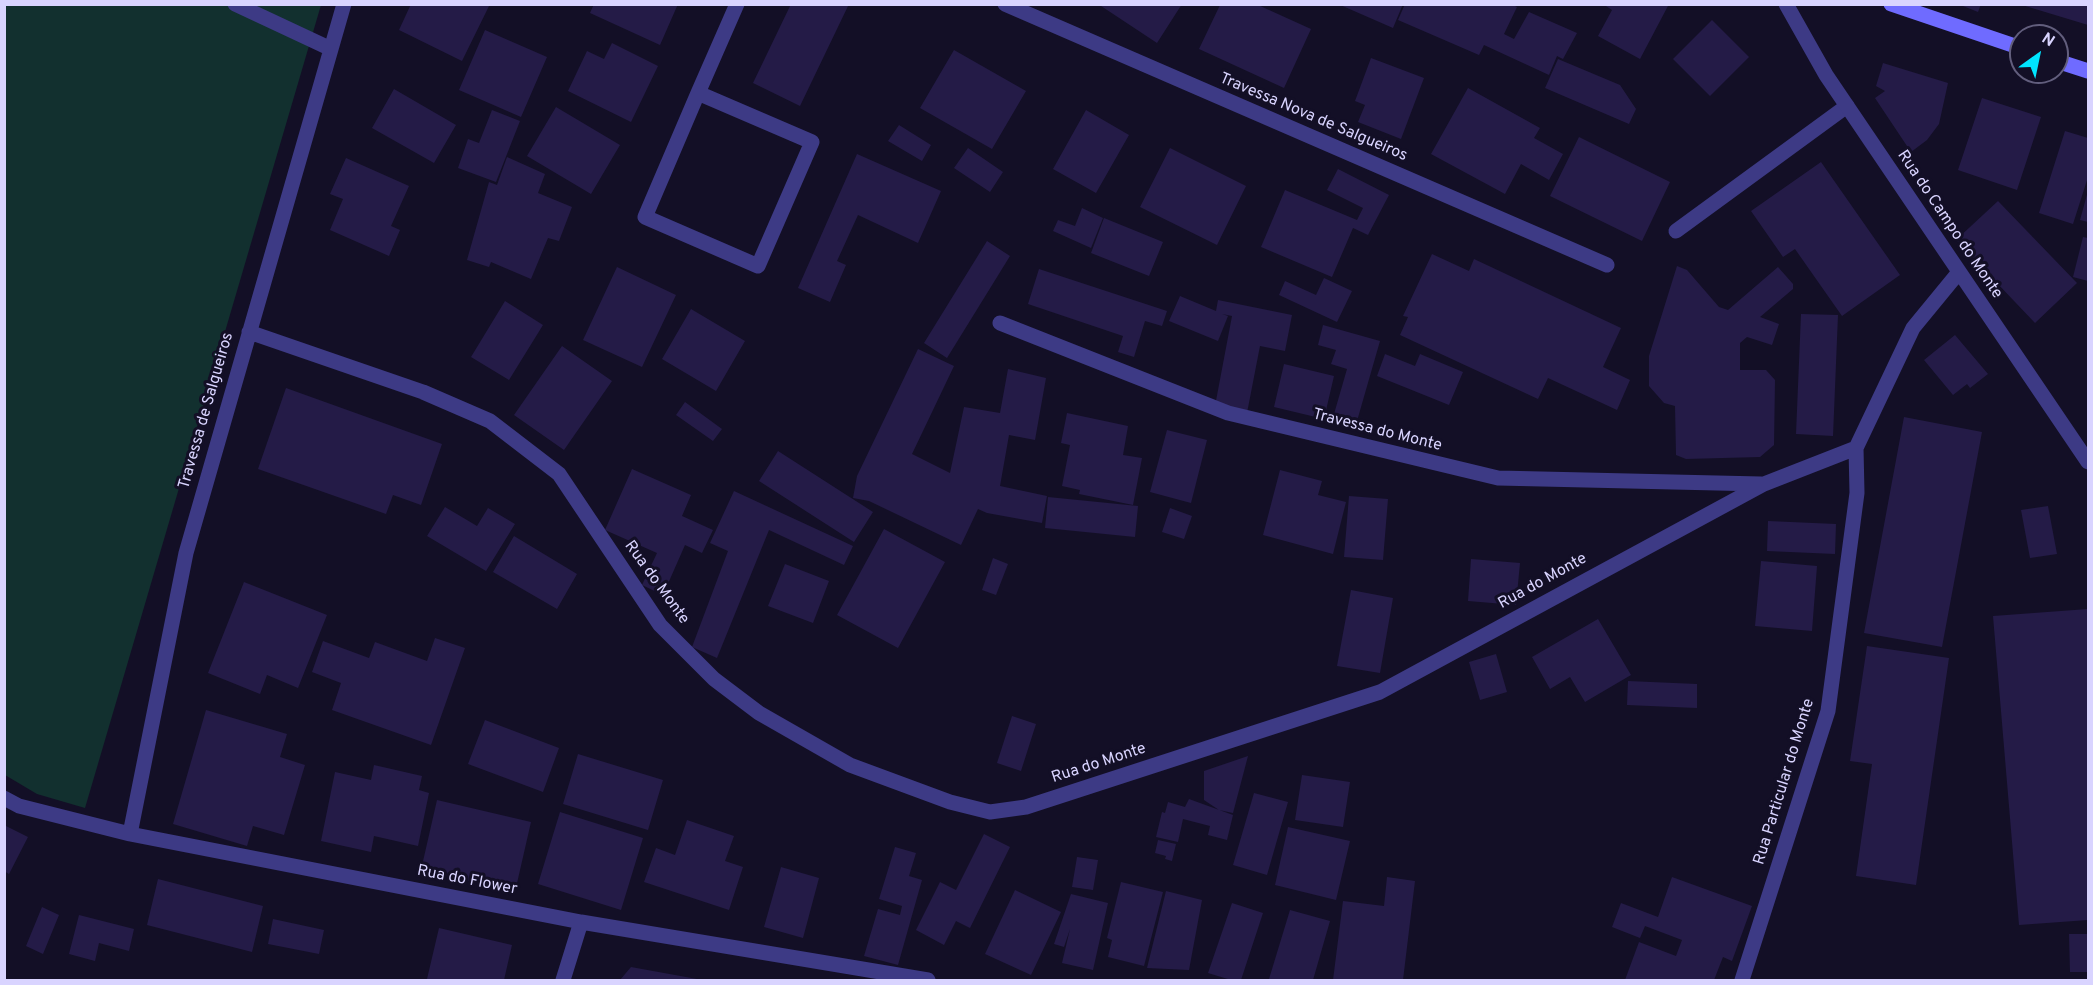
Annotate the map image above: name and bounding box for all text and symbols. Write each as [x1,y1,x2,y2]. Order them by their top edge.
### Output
north arrow [2009,24,2069,84]
text: N [2037,29,2058,52]
street label: Travessa Nova de Salgueiros [1216,70,1410,166]
street label: Rua do Campo do Monte [1892,147,2006,303]
street label: Travessa de Salgueiros [175,330,239,492]
street label: Travessa do Monte [1310,406,1444,456]
street label: Rua do Monte [619,538,693,628]
street label: Rua do Monte [1495,550,1591,614]
street label: Rua Particular do Monte [1751,697,1819,867]
street label: Rua do Monte [1049,740,1149,788]
street label: Rua do Flower [415,862,519,900]

